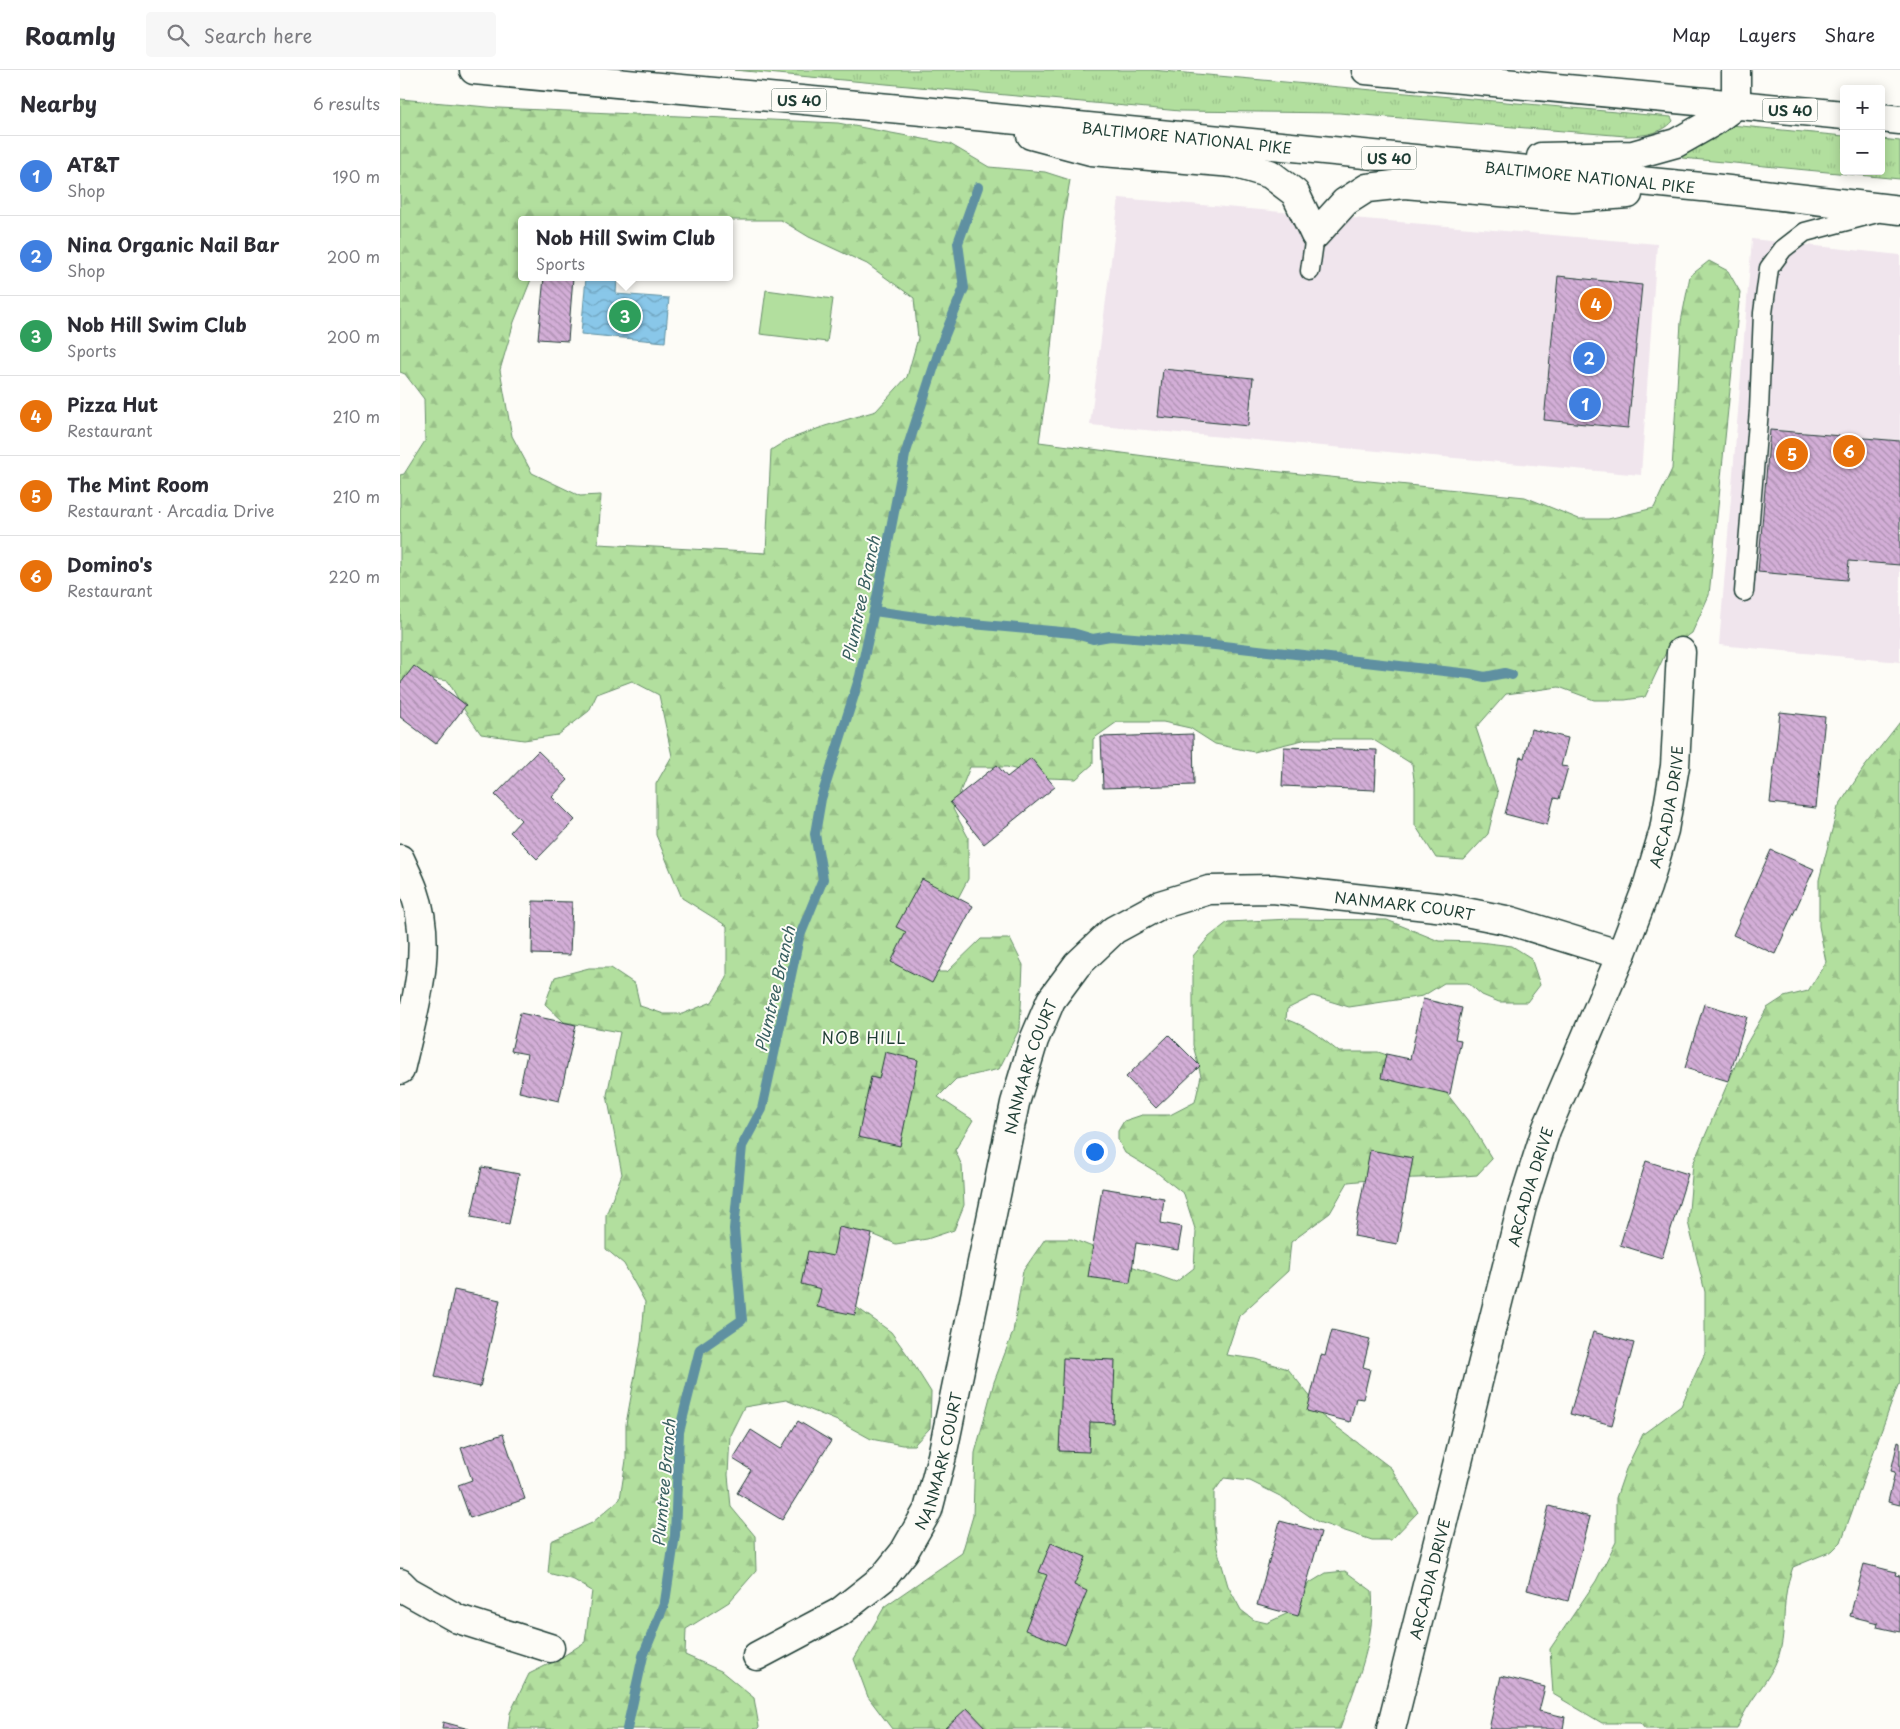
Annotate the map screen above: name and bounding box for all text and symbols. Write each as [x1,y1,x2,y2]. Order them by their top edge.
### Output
search box [146,12,496,57]
text: Roamly [25,17,116,53]
icon: search [164,21,192,49]
text: Search here [204,21,312,49]
text: Map [1672,21,1711,48]
text: Layers [1739,21,1796,48]
text: Share [1824,21,1875,48]
map controls [1840,85,1885,175]
button: + [1840,85,1885,130]
text: Nearby [20,87,97,119]
road number: US 40 [772,88,826,112]
text: 6 results [313,91,380,115]
road number: US 40 [1762,98,1818,122]
street label: BALTIMORE NATIONAL PIKE [1081,115,1293,158]
button: − [1840,130,1885,175]
road number: US 40 [1362,146,1416,170]
text: AT&T [67,150,119,178]
street label: BALTIMORE NATIONAL PIKE [1484,154,1696,198]
text: 1 [32,164,40,188]
text: 190 m [332,164,380,188]
text: Shop [67,178,105,202]
popup [518,216,733,281]
text: Nob Hill Swim Club [536,223,715,251]
text: Nina Organic Nail Bar [67,230,279,258]
text: 2 [30,244,42,268]
text: 200 m [327,244,380,268]
text: Sports [536,251,585,275]
text: Shop [67,258,105,282]
pin: 4 [1580,285,1612,323]
pin: 3 [609,297,641,335]
text: Nob Hill Swim Club [67,310,247,338]
text: 3 [31,324,41,348]
text: 200 m [327,324,380,348]
text: Sports [67,338,116,362]
pin: 2 [1573,339,1605,377]
pin: 1 [1569,385,1601,423]
text: Pizza Hut [67,390,158,418]
text: 4 [31,404,41,428]
text: 210 m [332,404,380,428]
text: Restaurant [67,418,153,442]
pin: 6 [1833,432,1865,470]
pin: 5 [1776,435,1808,473]
text: The Mint Room [67,470,209,498]
text: 5 [31,484,41,508]
text: 210 m [332,484,380,508]
text: Restaurant · Arcadia Drive [67,498,274,522]
water label: Plumtree Branch [835,533,885,664]
text: Domino's [67,550,152,578]
text: 6 [30,564,42,588]
text: 220 m [329,564,380,588]
text: Restaurant [67,578,153,602]
street label: ARCADIA DRIVE [1642,745,1688,870]
street label: NANMARK COURT [1334,884,1478,925]
water label: Plumtree Branch [748,923,800,1054]
street label: NANMARK COURT [997,994,1062,1136]
district label: NOB HILL [821,1025,907,1049]
street label: ARCADIA DRIVE [1501,1123,1558,1249]
your location [1082,1139,1108,1165]
street label: NANMARK COURT [908,1389,967,1533]
water label: Plumtree Branch [645,1417,681,1548]
street label: ARCADIA DRIVE [1402,1516,1455,1642]

